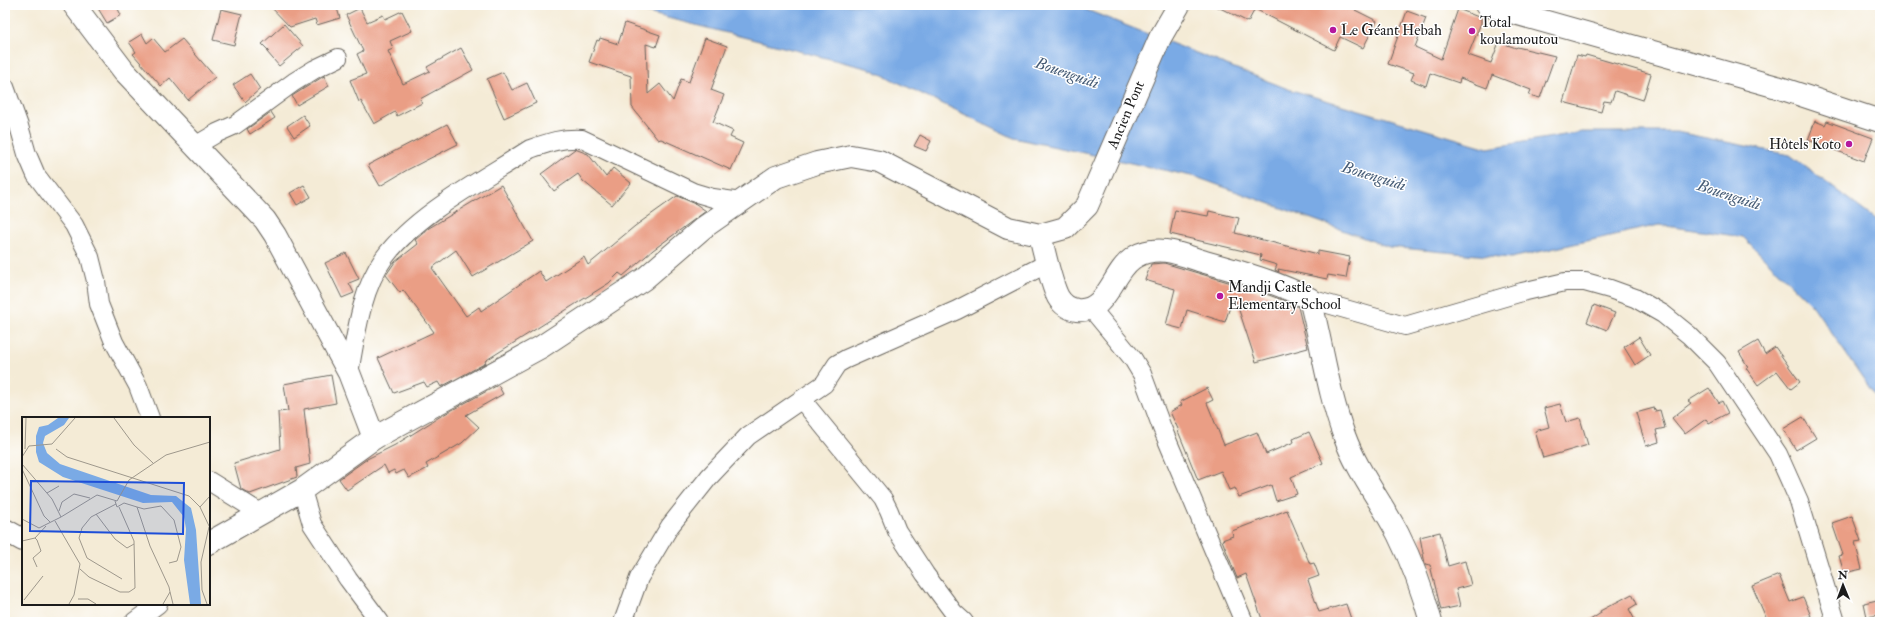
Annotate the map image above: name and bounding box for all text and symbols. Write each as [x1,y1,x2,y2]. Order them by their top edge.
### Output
place label: Total koulamoutou [1480,13,1558,49]
place label: Le Géant Hebah [1341,21,1442,40]
marker: Le Géant Hebah [1328,25,1338,35]
marker: Total koulamoutou [1467,26,1477,36]
water label: Bouenguidi [1032,53,1102,93]
street label: Ancien Pont [1103,78,1149,153]
place label: Hôtels Koto [1769,135,1841,154]
marker: Hôtels Koto [1844,139,1854,149]
water label: Bouenguidi [1339,157,1409,195]
water label: Bouenguidi [1694,175,1764,215]
place label: Mandji Castle Elementary School [1228,278,1341,314]
marker: Mandji Castle Elementary School [1215,291,1225,301]
inset map [22,417,210,605]
north arrow [1823,565,1863,605]
text: N [1837,569,1849,582]

